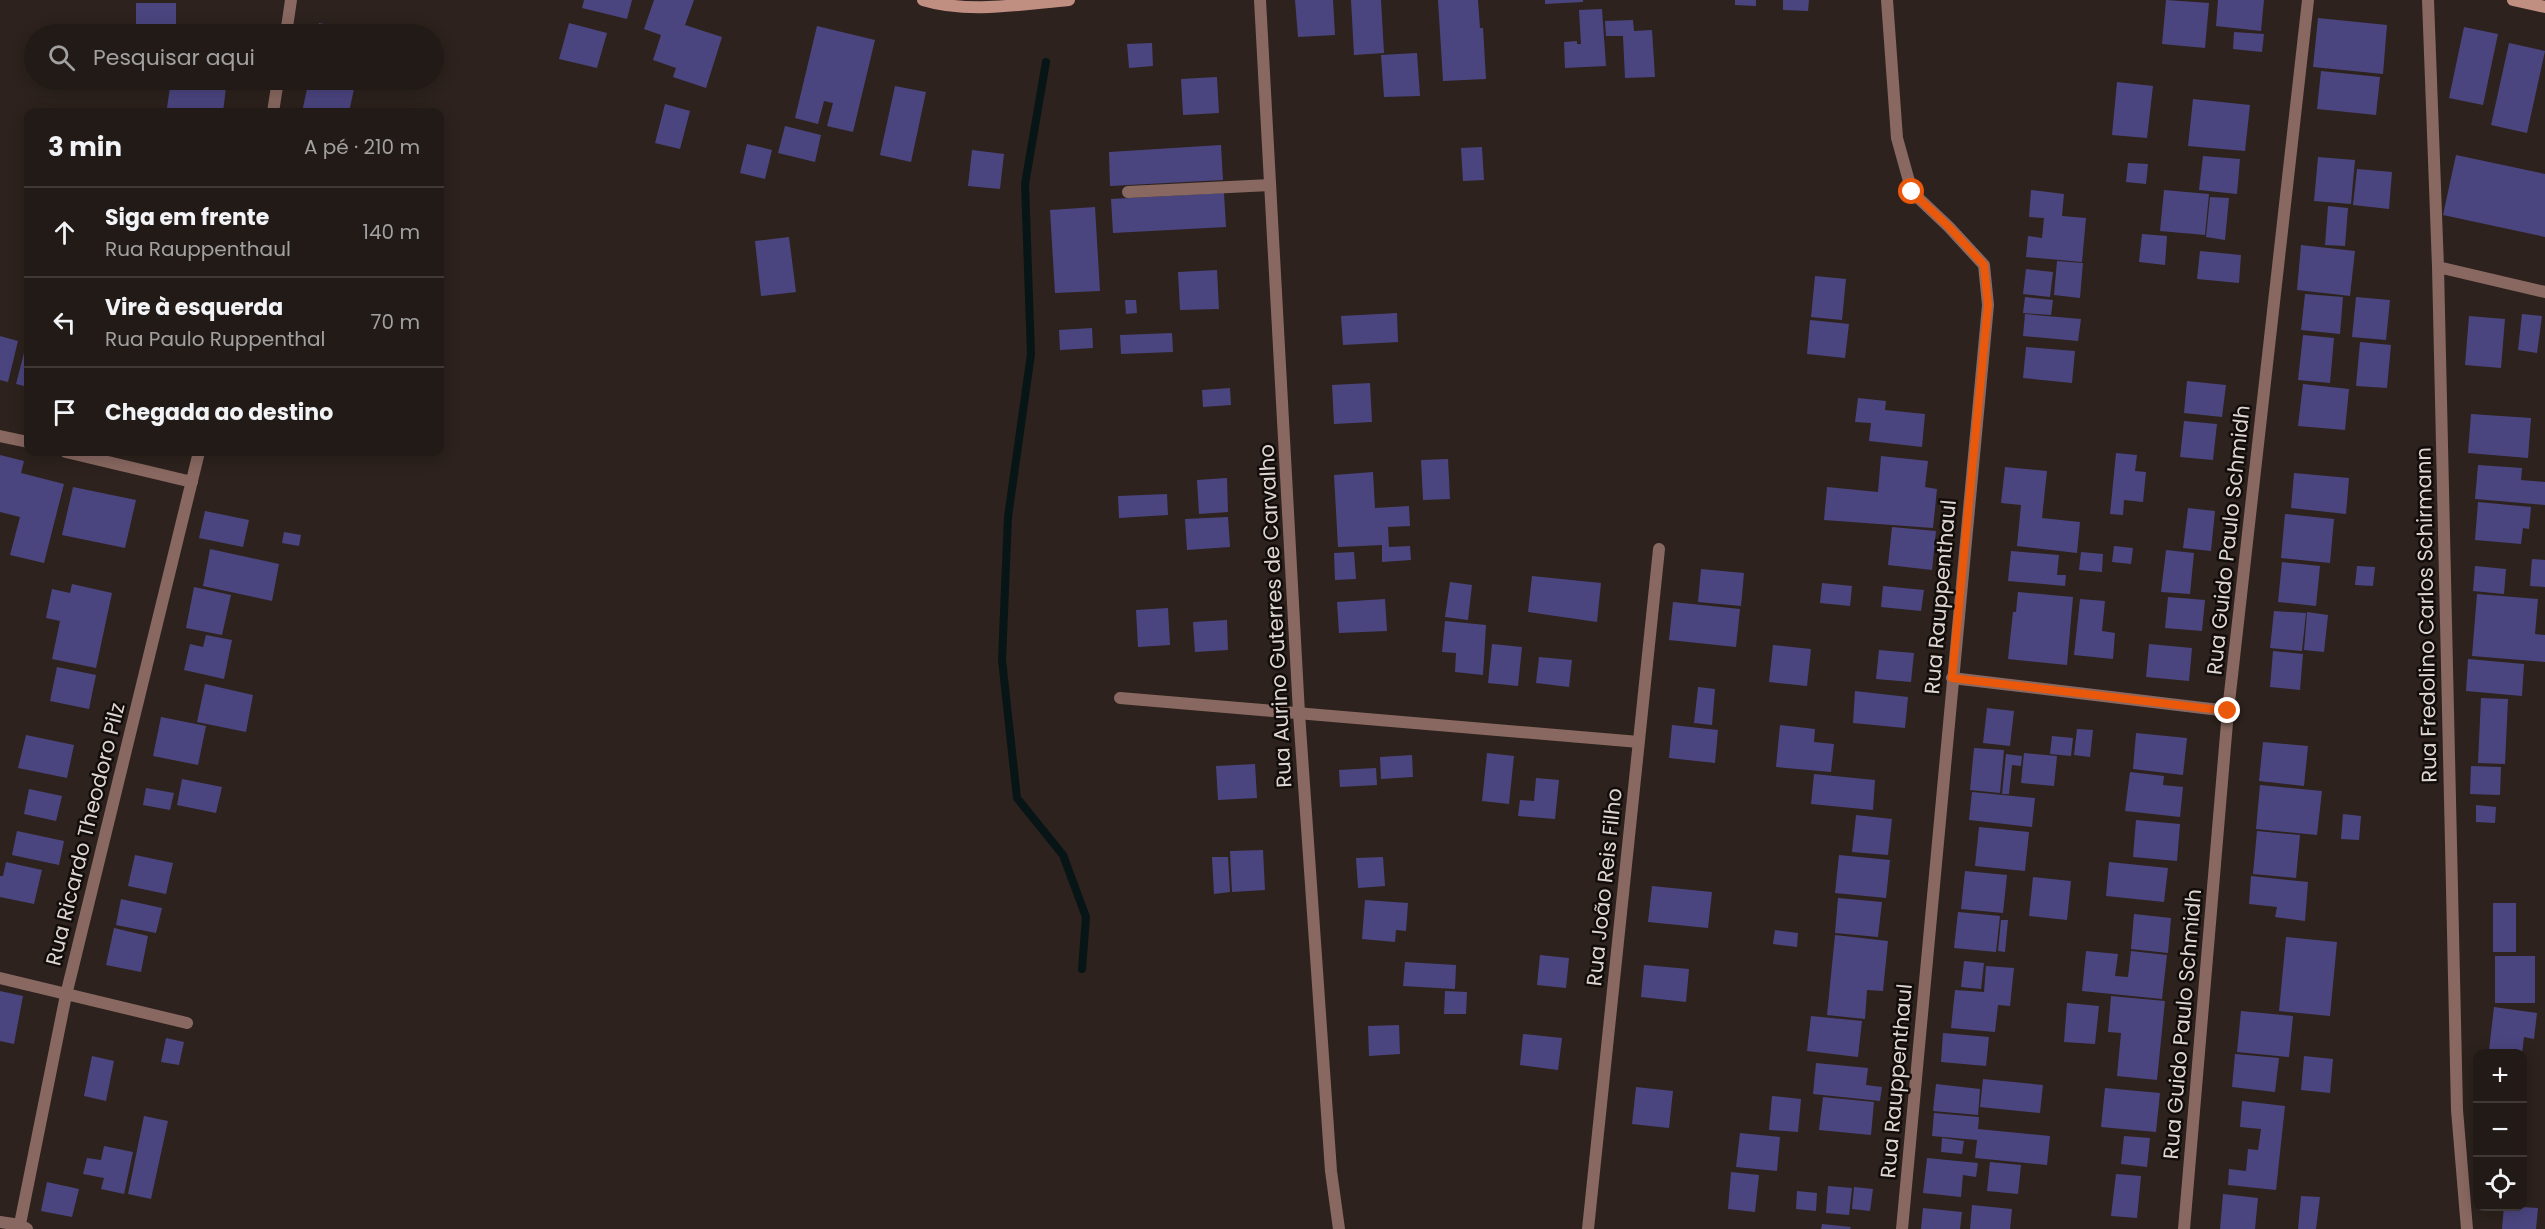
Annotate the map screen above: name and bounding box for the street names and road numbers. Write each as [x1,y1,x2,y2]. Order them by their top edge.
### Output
street label: Rua Guido Paulo Schmidh [2199,404,2257,676]
street label: Rua Aurino Guterres de Carvalho [1252,444,1298,788]
street label: Rua Fredolino Carlos Schirmann [2409,447,2443,783]
street label: Rua Rauppenthaul [1917,499,1963,695]
street label: Rua Ricardo Theodoro Pilz [38,700,132,968]
street label: Rua João Reis Filho [1579,786,1629,988]
street label: Rua Guido Paulo Schmidh [2156,888,2208,1160]
street label: Rua Rauppenthaul [1873,983,1919,1179]

